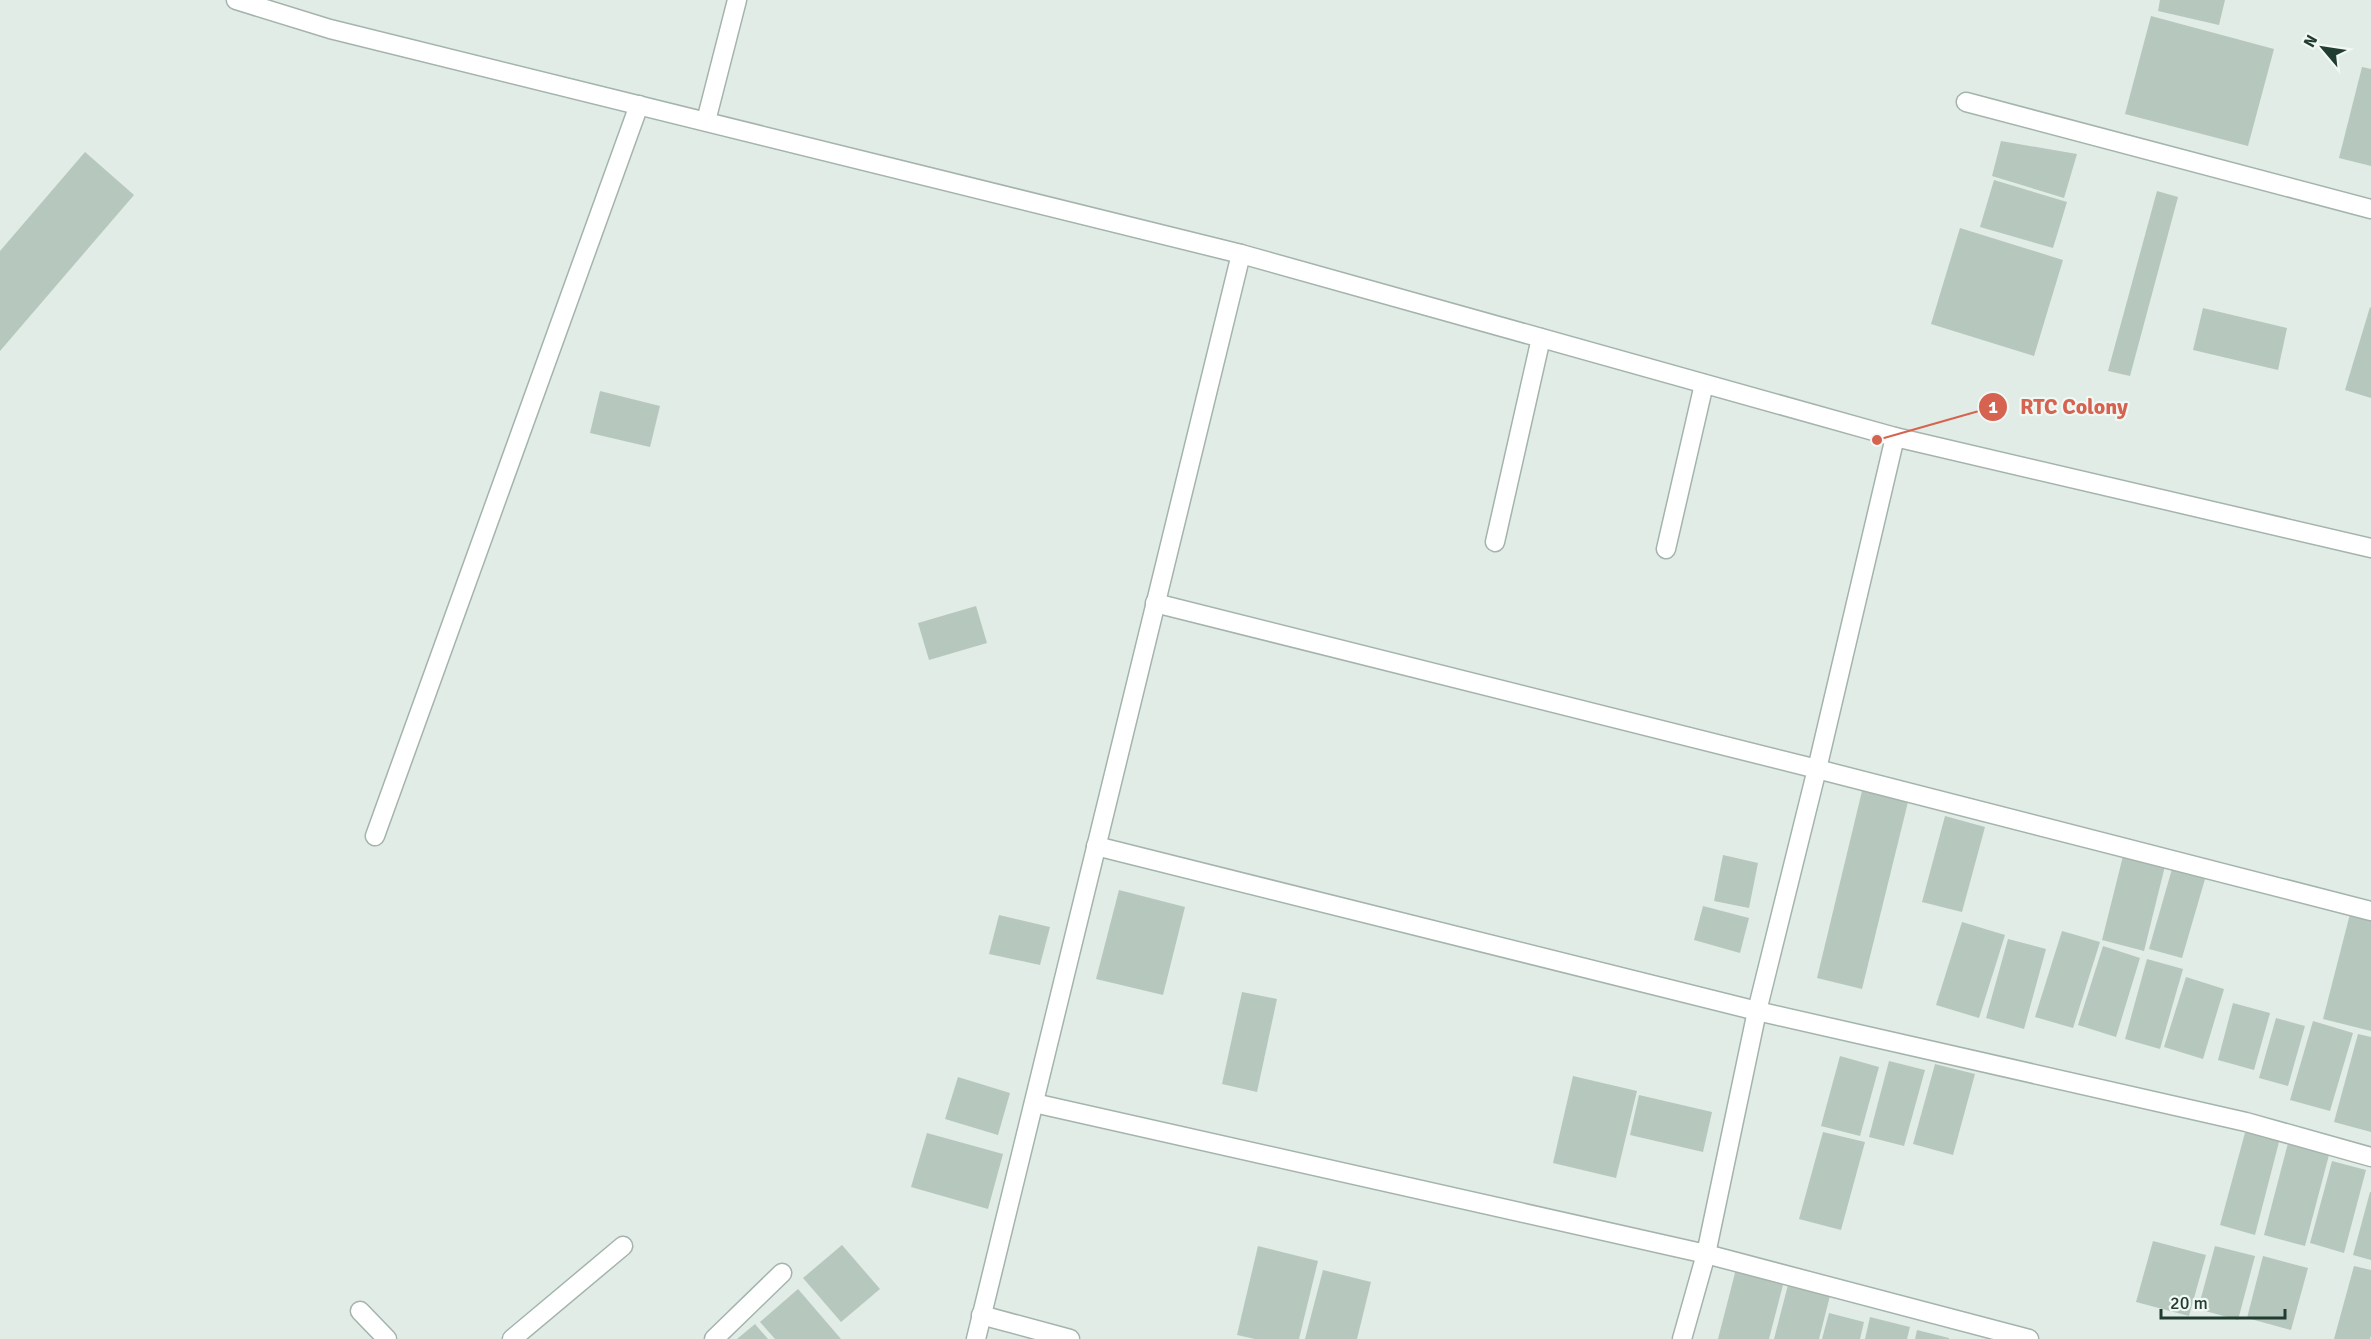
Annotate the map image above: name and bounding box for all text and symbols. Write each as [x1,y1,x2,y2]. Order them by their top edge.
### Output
north arrow [2293,18,2353,78]
text: N [2299,31,2322,51]
callout: RTC Colony [1978,387,2140,427]
text: RTC Colony [2020,393,2128,420]
text: 1 [1988,396,1998,418]
scale bar [2161,1282,2286,1320]
text: 20 m [2170,1292,2208,1314]

